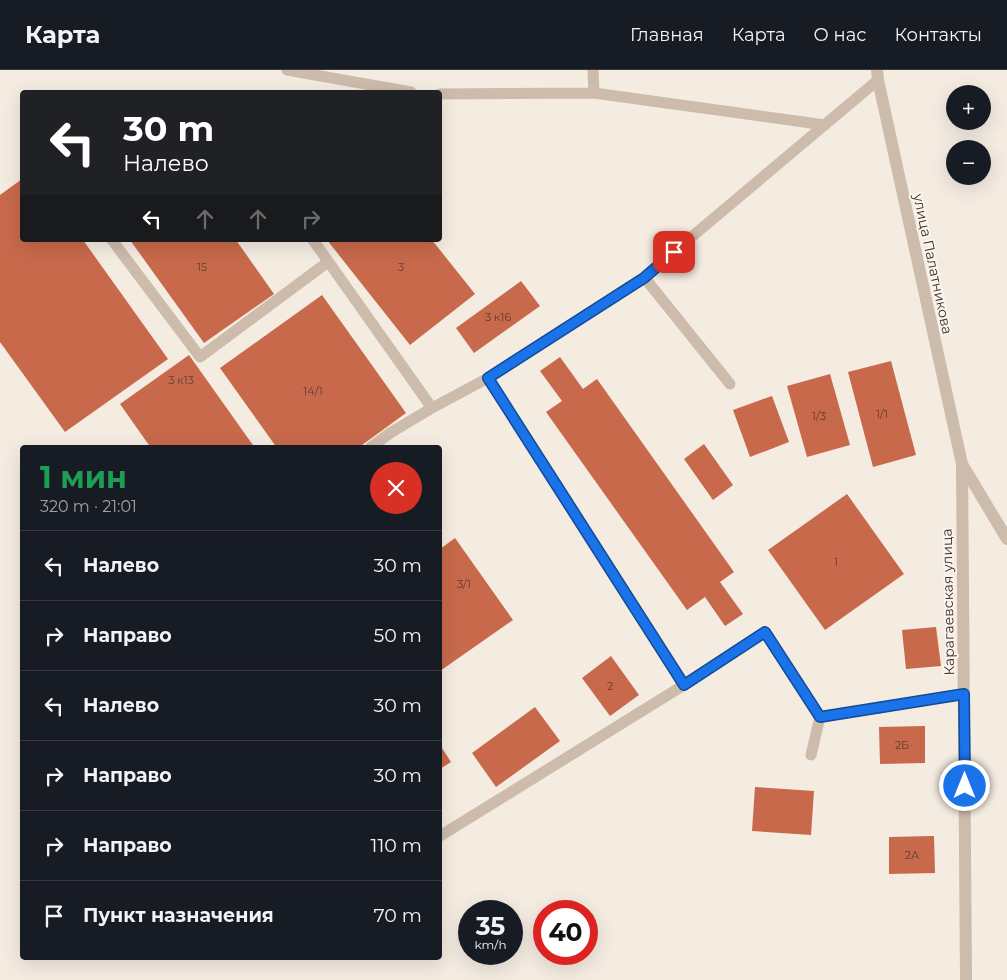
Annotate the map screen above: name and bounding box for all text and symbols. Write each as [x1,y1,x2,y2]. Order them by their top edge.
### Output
text: Карта [25,20,100,49]
text: Главная [630,24,704,46]
text: Карта [732,24,786,46]
text: О нас [814,24,866,46]
text: Контакты [894,24,982,46]
map controls [946,85,991,185]
button: + [946,85,991,130]
text: 30 m [123,107,214,150]
icon: left [40,110,105,175]
button: − [946,140,991,185]
text: Налево [123,150,209,177]
street label: улица Палатникова [909,191,957,336]
icon: left [138,205,166,233]
icon: ahead [191,205,219,233]
icon: ahead [244,205,272,233]
icon: right [297,205,325,233]
pin [653,231,695,273]
icon: arrive [660,238,688,266]
house number: 15 [197,260,207,274]
house number: 3 [398,260,404,274]
house number: 3 к16 [485,310,511,324]
house number: 3 к13 [168,373,194,387]
house number: 14/1 [303,384,323,398]
house number: 1/1 [876,407,888,421]
house number: 1/3 [812,409,826,423]
text: 1 мин [40,459,127,496]
button: close [370,462,422,514]
text: 320 m · 21:01 [40,497,137,516]
street label: Карагаевская улица [938,528,958,676]
icon: left [40,552,68,580]
text: Налево [83,554,159,577]
text: 30 m [374,554,422,577]
house number: 1 [834,555,838,569]
house number: 3/1 [457,577,471,591]
icon: right [40,622,68,650]
text: Направо [83,624,172,647]
text: 50 m [374,624,422,647]
house number: 2 [607,679,613,693]
icon: left [40,692,68,720]
text: Налево [83,694,159,717]
text: 30 m [374,694,422,717]
house number: 2Б [895,738,909,752]
position arrow [938,759,990,811]
icon: right [40,762,68,790]
text: Направо [83,764,172,787]
text: 30 m [374,764,422,787]
icon: right [40,832,68,860]
text: Направо [83,834,172,857]
text: 110 m [371,834,422,857]
house number: 2А [905,848,920,862]
speed limit sign: 40 [533,900,598,965]
icon: arrive [40,902,68,930]
text: Пункт назначения [83,904,274,927]
text: 70 m [373,904,422,927]
text: 35 [476,911,505,941]
text: km/h [474,937,507,952]

